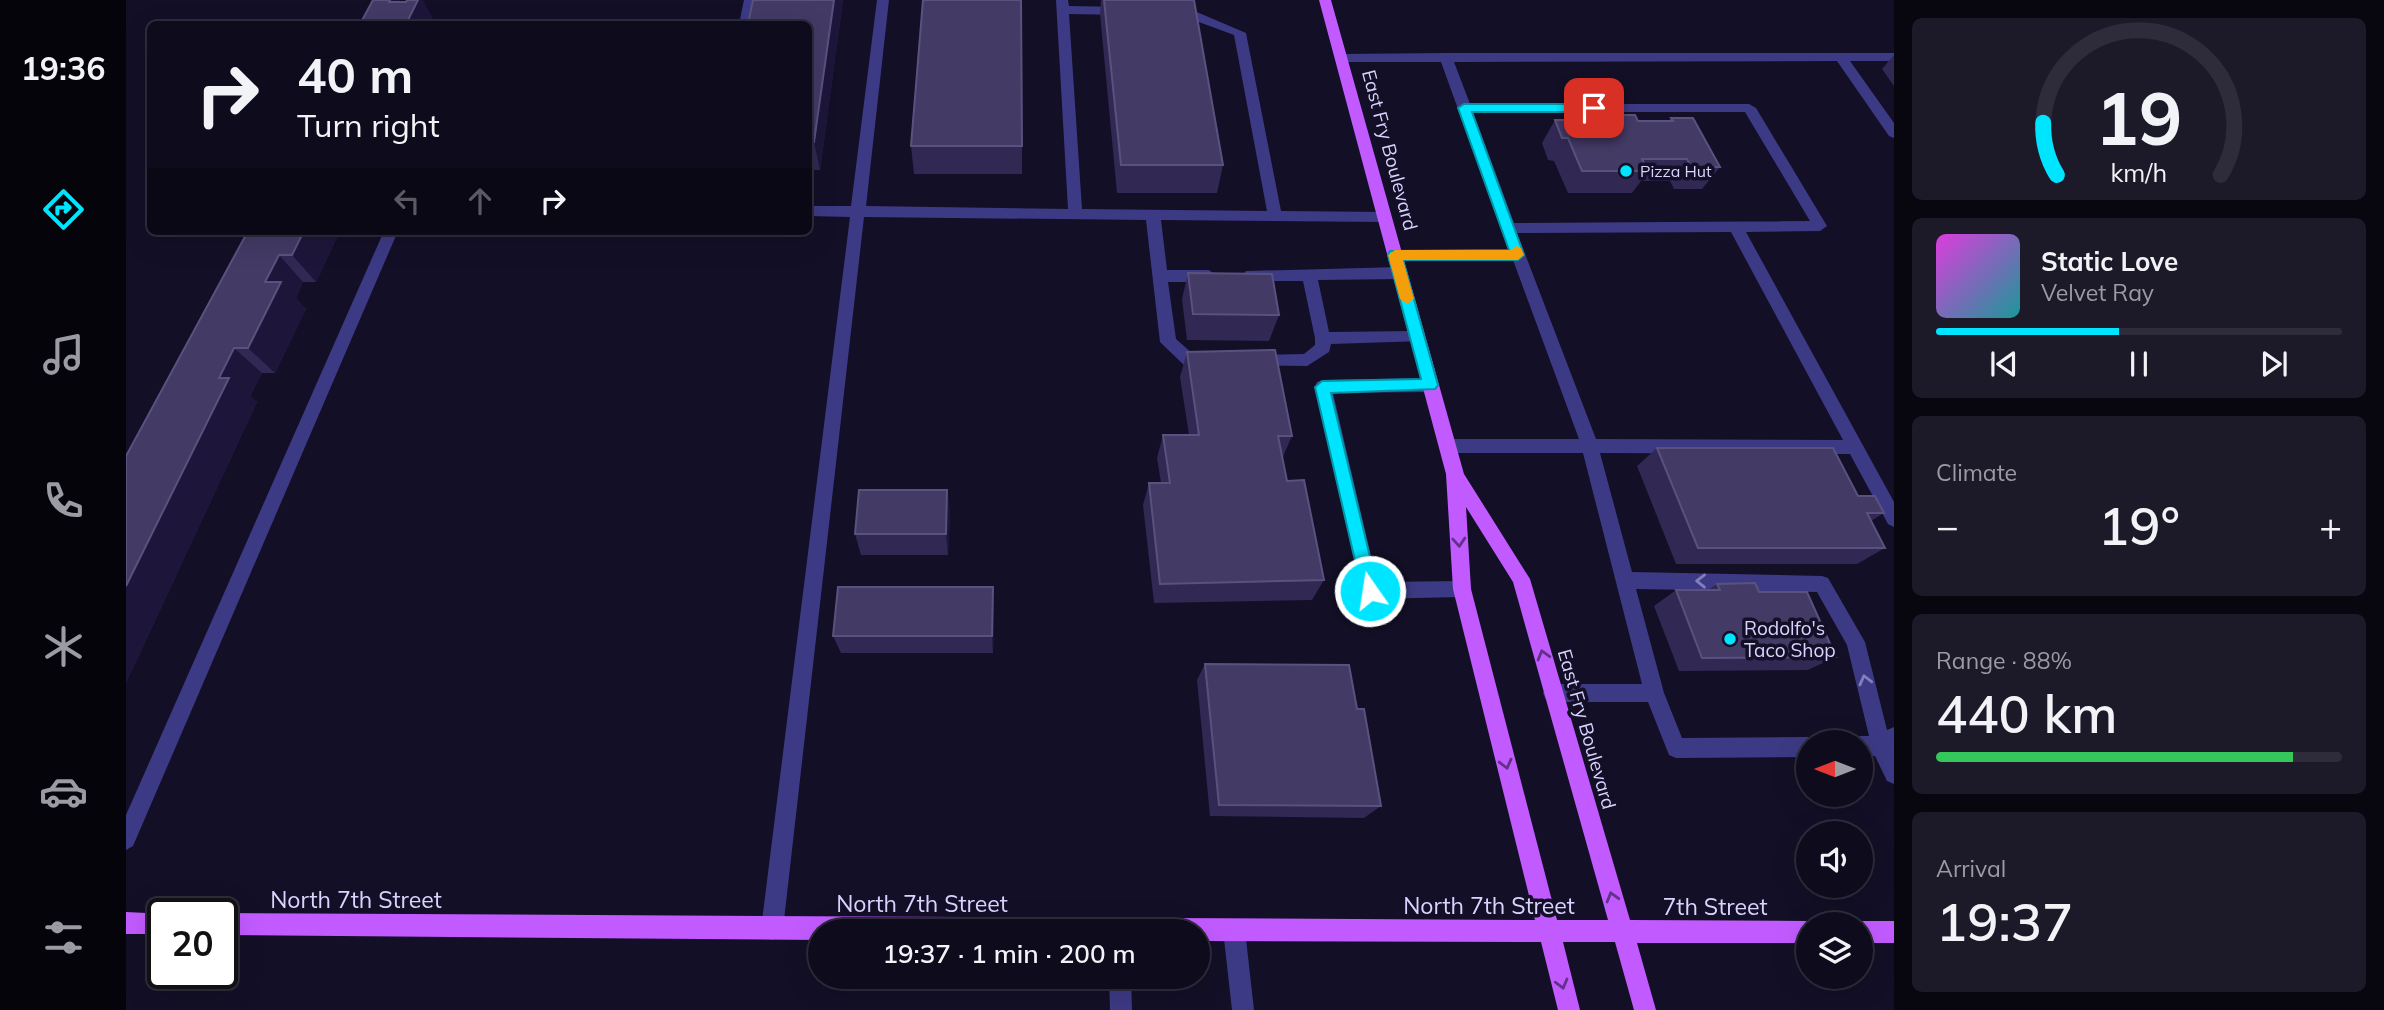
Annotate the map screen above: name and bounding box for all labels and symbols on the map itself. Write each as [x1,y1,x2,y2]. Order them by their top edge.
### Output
street label: East Fry Boulevard [1357,67,1423,233]
pin [1564,78,1624,138]
place label: Pizza Hut [1640,161,1712,181]
marker: Pizza Hut [1618,163,1634,179]
one-way arrow [1451,536,1466,547]
position arrow [1333,554,1407,628]
one-way arrow [1695,574,1706,589]
place label: Rodolfo's Taco Shop [1744,616,1836,662]
marker: Rodolfo's Taco Shop [1722,631,1738,647]
street label: East Fry Boulevard [1553,646,1621,812]
one-way arrow [1536,650,1551,662]
one-way arrow [1859,674,1873,686]
north arrow [1796,730,1872,807]
one-way arrow [1498,758,1512,770]
street label: North 7th Street [270,885,442,914]
street label: North 7th Street [836,889,1008,918]
street label: North 7th Street [1403,891,1575,920]
one-way arrow [1606,892,1621,904]
street label: 7th Street [1663,892,1767,921]
speed limit sign: 20 [147,898,238,989]
one-way arrow [1554,978,1568,990]

